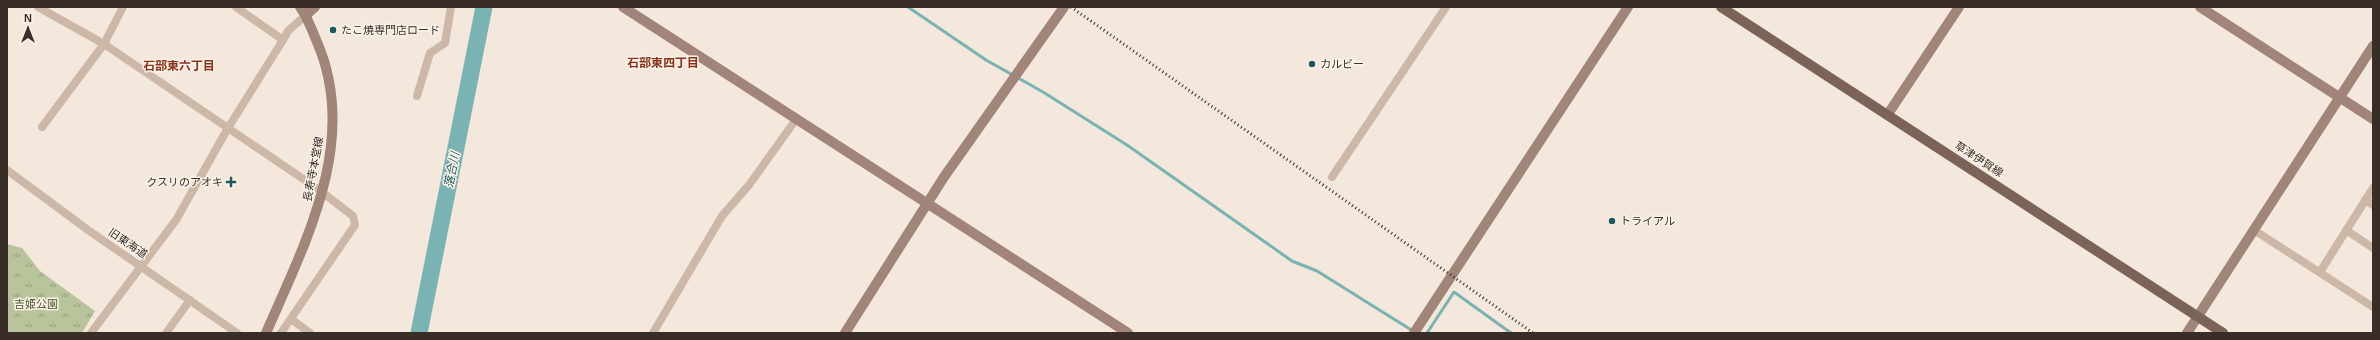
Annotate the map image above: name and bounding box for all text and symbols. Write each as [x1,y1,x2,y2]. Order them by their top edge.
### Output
north arrow [8,8,48,48]
text: N [24,12,32,24]
place label: たこ焼専門店ロード [341,24,440,36]
marker: たこ焼専門店ロード [328,25,338,35]
district label: 石部東四丁目 [627,56,699,70]
place label: カルビー [1320,58,1364,70]
district label: 石部東六丁目 [143,59,215,73]
marker: カルビー [1307,59,1317,69]
street label: 長寿寺本堂線 [301,135,325,203]
street label: 草津伊賀線 [1953,139,2005,179]
water label: 落合川 [442,149,463,189]
place label: クスリのアオキ [146,176,223,188]
marker: クスリのアオキ [226,177,236,187]
place label: トライアル [1620,215,1675,227]
marker: トライアル [1607,216,1617,226]
street label: 旧東海道 [106,226,150,260]
park label: 吉姫公園 [14,298,58,310]

